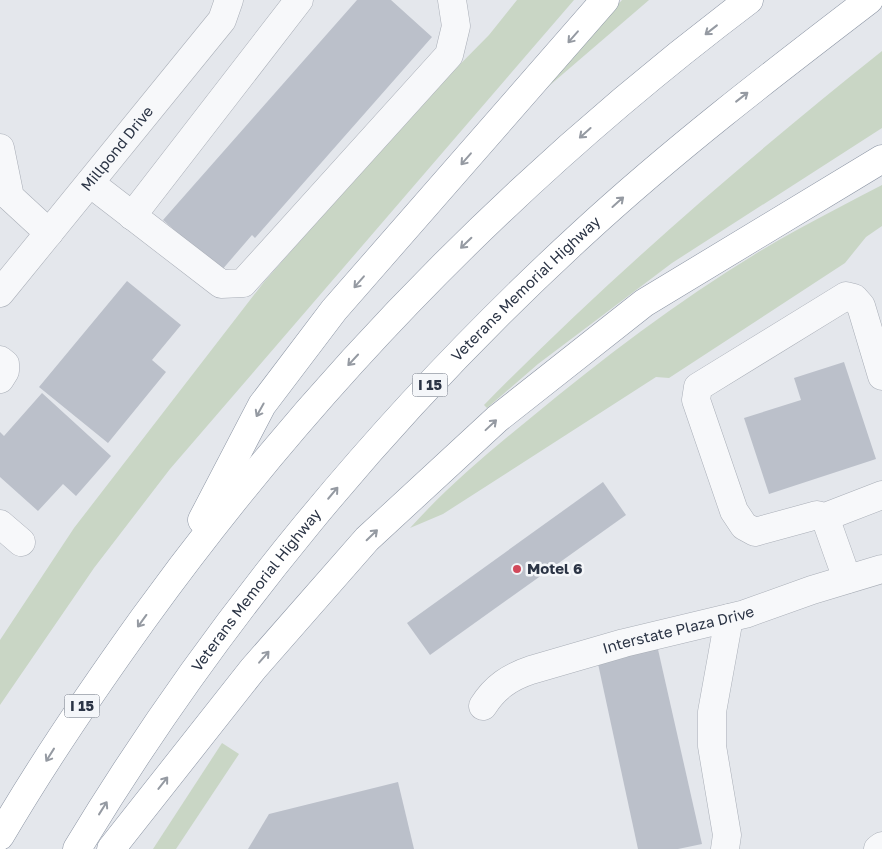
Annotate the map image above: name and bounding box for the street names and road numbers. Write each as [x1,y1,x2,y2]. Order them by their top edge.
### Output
street label: Millpond Drive [77,102,157,194]
street label: Veterans Memorial Highway [447,211,604,364]
road number: I 15 [412,374,448,396]
street label: Veterans Memorial Highway [187,504,325,675]
street label: Interstate Plaza Drive [600,601,757,657]
road number: I 15 [64,694,100,718]

